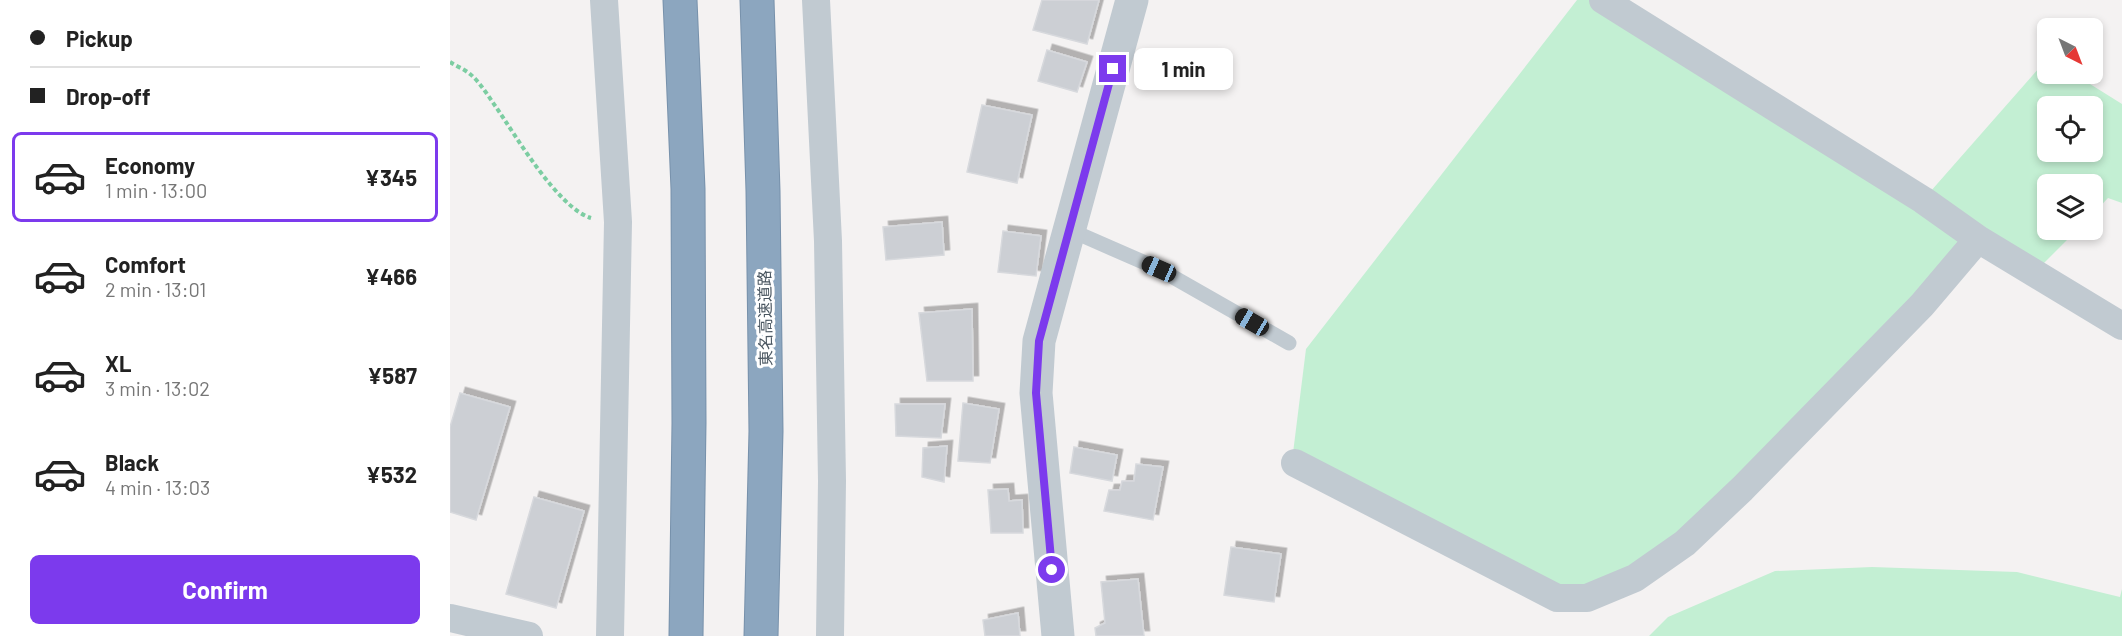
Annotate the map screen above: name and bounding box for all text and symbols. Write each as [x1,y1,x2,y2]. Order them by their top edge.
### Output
north arrow [2037,18,2103,84]
map controls [2037,18,2103,240]
text: Pickup [66,25,133,51]
callout: 1 min [1134,48,1233,90]
route end [1099,55,1126,82]
text: 1 min [1162,57,1205,81]
text: Drop-off [66,83,150,109]
button: locate [2037,96,2103,162]
icon: car [33,150,87,204]
text: Economy [105,152,195,178]
text: ¥345 [365,164,417,190]
button: layers [2037,174,2103,240]
text: 1 min · 13:00 [105,178,207,202]
icon: car [33,249,87,303]
text: Comfort [105,251,186,277]
car [1139,253,1179,285]
text: ¥466 [365,263,417,289]
street label: 東名高速道路 [754,270,775,366]
text: 2 min · 13:01 [105,277,206,301]
car [1232,305,1272,339]
icon: car [33,348,87,402]
text: XL [105,350,131,376]
text: ¥587 [367,362,417,388]
text: 3 min · 13:02 [105,376,210,400]
icon: car [33,447,87,501]
text: Black [105,449,159,475]
text: ¥532 [366,461,417,487]
text: 4 min · 13:03 [105,475,210,499]
button: Confirm [30,555,420,624]
route start [1038,556,1065,583]

